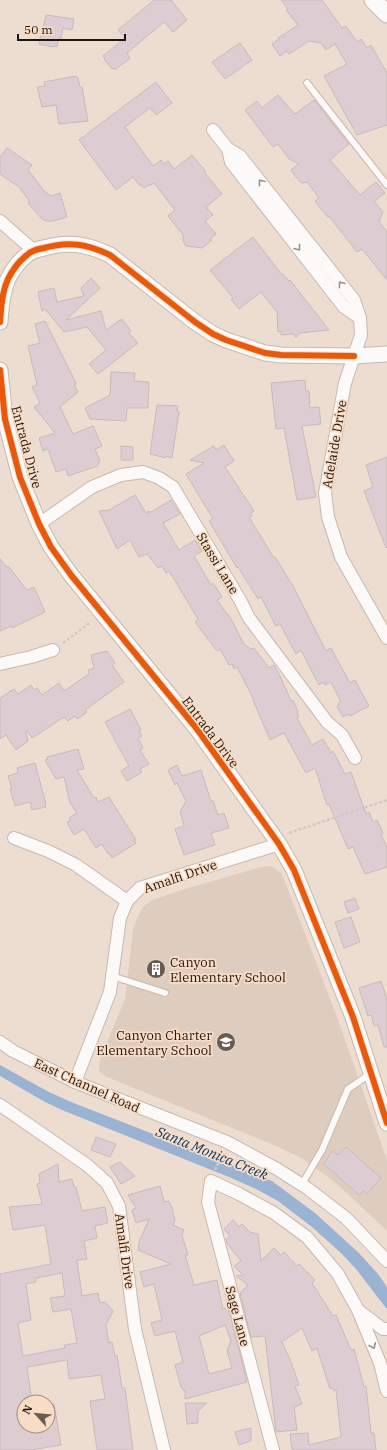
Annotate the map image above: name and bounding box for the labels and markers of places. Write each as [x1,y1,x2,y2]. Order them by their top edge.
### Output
place label: Canyon Elementary School [170,954,286,986]
building icon: Canyon Elementary School [145,958,167,980]
place label: Canyon Charter Elementary School [96,1027,212,1059]
school or university icon: Canyon Charter Elementary School [215,1031,237,1053]

